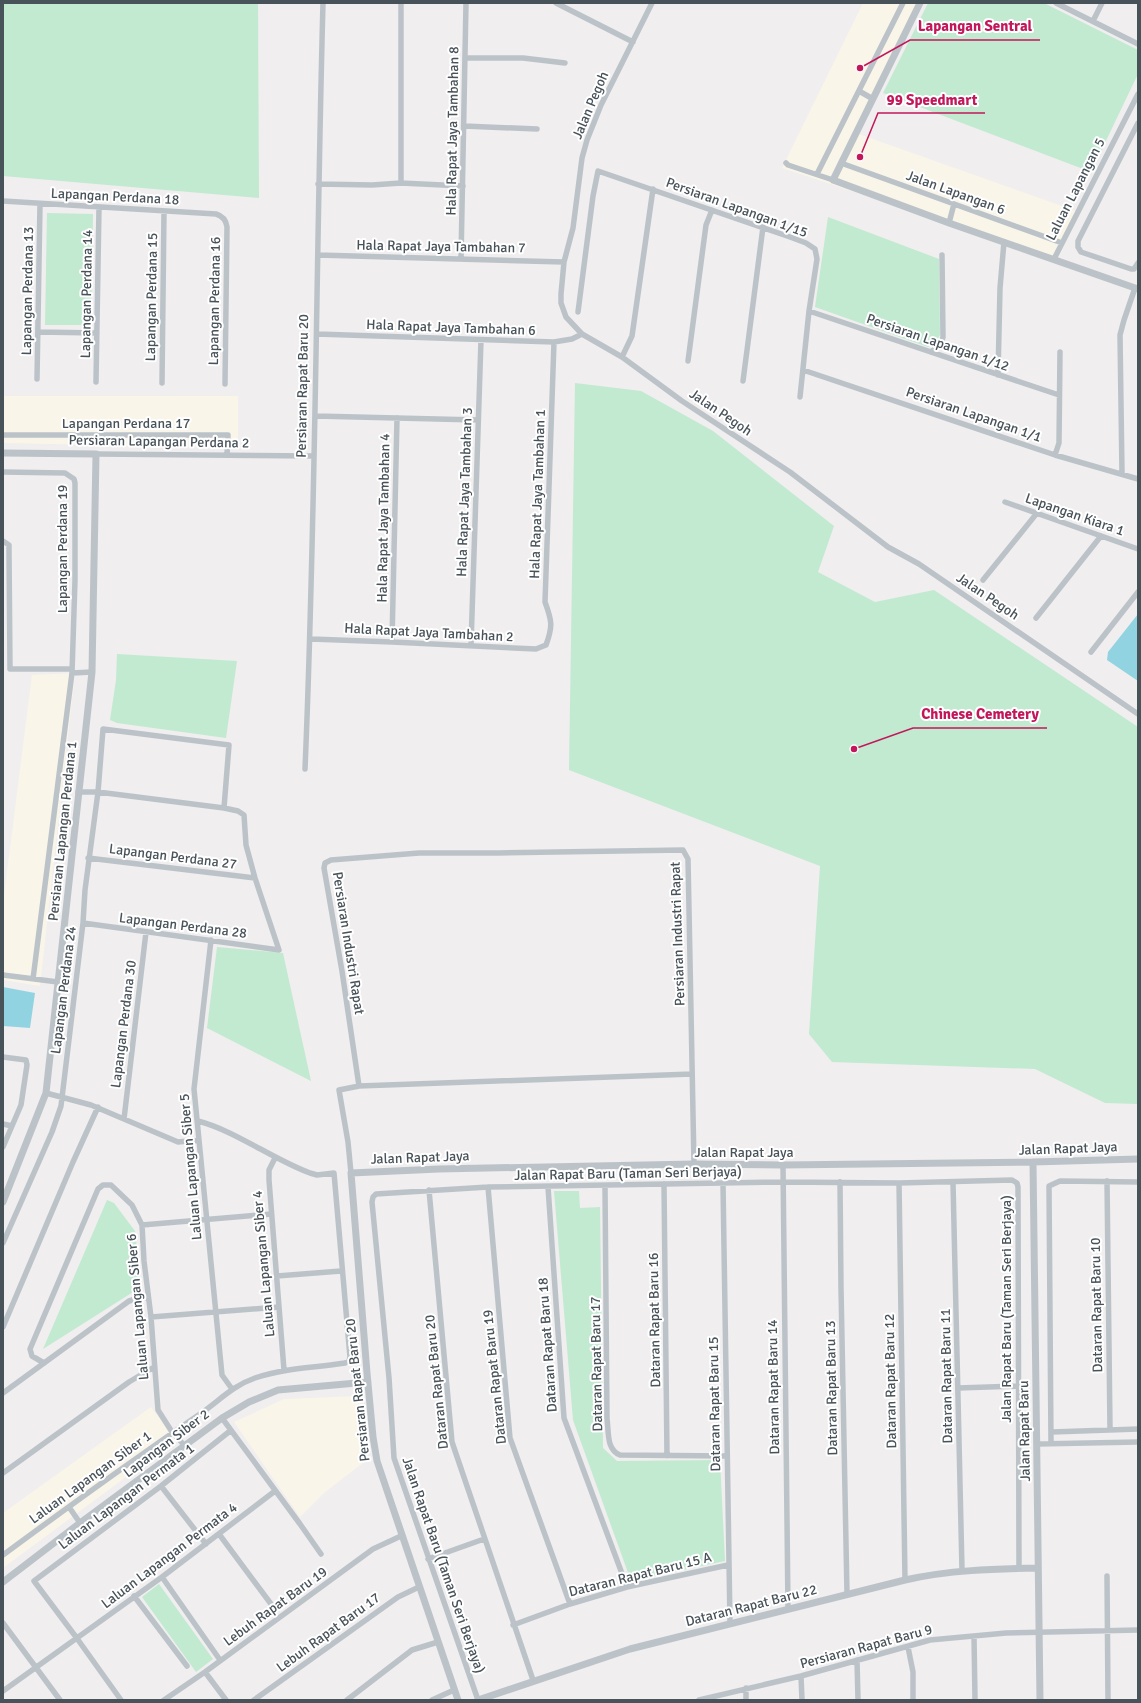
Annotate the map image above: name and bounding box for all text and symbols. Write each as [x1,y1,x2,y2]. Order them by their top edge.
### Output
callout: Lapangan Sentral [910,13,1040,40]
text: Lapangan Sentral [918,17,1033,35]
street label: Hala Rapat Jaya Tambahan 8 [443,46,462,216]
street label: Jalan Pegoh [569,69,612,142]
callout: 99 Speedmart [878,86,985,113]
text: 99 Speedmart [887,91,978,109]
street label: Laluan Lapangan 5 [1042,135,1109,243]
street label: Jalan Lapangan 6 [904,167,1008,218]
street label: Persiaran Lapangan 1/15 [664,174,810,241]
street label: Lapangan Perdana 18 [50,185,180,208]
street label: Lapangan Perdana 13 [18,227,37,355]
street label: Lapangan Perdana 14 [77,229,96,358]
street label: Lapangan Perdana 15 [142,233,161,361]
street label: Lapangan Perdana 16 [205,237,224,365]
street label: Hala Rapat Jaya Tambahan 7 [356,237,526,256]
street label: Persiaran Lapangan 1/12 [864,310,1011,375]
street label: Persiaran Rapat Baru 20 [293,314,312,458]
street label: Hala Rapat Jaya Tambahan 6 [366,316,536,339]
street label: Persiaran Lapangan 1/1 [904,383,1044,446]
street label: Jalan Pegoh [686,385,755,440]
street label: Hala Rapat Jaya Tambahan 3 [453,407,476,577]
street label: Hala Rapat Jaya Tambahan 1 [526,409,549,579]
street label: Lapangan Perdana 17 [62,415,190,432]
street label: Persiaran Lapangan Perdana 2 [68,431,249,452]
street label: Hala Rapat Jaya Tambahan 4 [374,433,393,603]
street label: Lapangan Perdana 19 [54,485,71,613]
street label: Lapangan Kiara 1 [1023,490,1127,539]
street label: Jalan Pegoh [953,569,1022,624]
street label: Hala Rapat Jaya Tambahan 2 [344,620,514,645]
callout: Chinese Cemetery [913,701,1047,728]
text: Chinese Cemetery [921,705,1039,723]
street label: Persiaran Lapangan Perdana 1 [45,740,80,922]
street label: Lapangan Perdana 27 [108,840,238,873]
street label: Persiaran Industri Rapat [666,861,689,1006]
street label: Persiaran Industri Rapat [329,870,368,1016]
street label: Lapangan Perdana 28 [118,909,248,942]
street label: Lapangan Perdana 24 [47,925,80,1055]
street label: Lapangan Perdana 30 [107,959,140,1089]
street label: Laluan Lapangan Siber 5 [176,1093,205,1241]
street label: Jalan Rapat Jaya [1018,1138,1118,1159]
street label: Jalan Rapat Jaya [694,1144,794,1161]
street label: Jalan Rapat Jaya [370,1147,470,1168]
street label: Jalan Rapat Baru (Taman Seri Berjaya) [514,1163,742,1184]
street label: Laluan Lapangan Siber 4 [249,1190,278,1338]
street label: Jalan Rapat Baru (Taman Seri Berjaya) [998,1195,1015,1423]
street label: Laluan Lapangan Siber 6 [123,1233,152,1381]
street label: Dataran Rapat Baru 10 [1087,1237,1106,1373]
street label: Dataran Rapat Baru 16 [645,1252,664,1388]
street label: Dataran Rapat Baru 18 [534,1277,561,1413]
street label: Dataran Rapat Baru 17 [587,1296,606,1432]
street label: Dataran Rapat Baru 11 [937,1308,956,1444]
street label: Dataran Rapat Baru 19 [479,1309,510,1445]
street label: Dataran Rapat Baru 12 [881,1313,900,1449]
street label: Dataran Rapat Baru 20 [421,1314,452,1450]
street label: Persiaran Rapat Baru 20 [342,1317,373,1462]
street label: Dataran Rapat Baru 14 [764,1319,783,1455]
street label: Dataran Rapat Baru 13 [822,1320,841,1456]
street label: Dataran Rapat Baru 15 [705,1336,724,1472]
street label: Jalan Rapat Baru [1015,1380,1034,1482]
street label: Lapangan Siber 2 [120,1405,213,1481]
street label: Laluan Lapangan Siber 1 [26,1427,155,1528]
street label: Laluan Lapangan Permata 1 [55,1440,198,1553]
street label: Jalan Rapat Baru (Taman Seri Berjaya) [398,1455,489,1676]
street label: Laluan Lapangan Permata 4 [98,1498,241,1612]
street label: Dataran Rapat Baru 15 A [567,1548,714,1600]
street label: Lebuh Rapat Baru 19 [220,1563,330,1650]
street label: Dataran Rapat Baru 22 [684,1581,819,1630]
street label: Lebuh Rapat Baru 17 [273,1589,383,1676]
street label: Persiaran Rapat Baru 9 [798,1621,934,1672]

